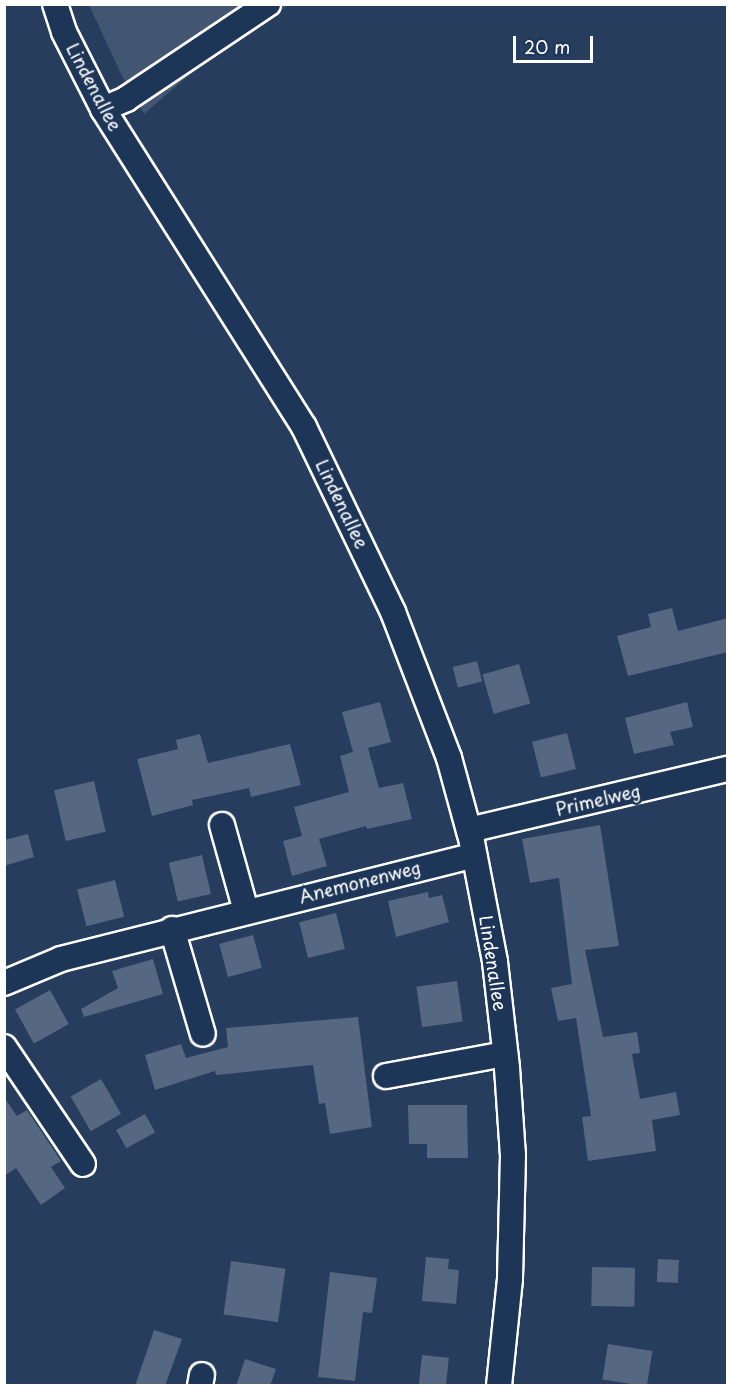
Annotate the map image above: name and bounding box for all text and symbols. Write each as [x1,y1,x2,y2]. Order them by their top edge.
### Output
scale bar [516,24,596,62]
text: 20 m [524,33,570,60]
street label: Lindenallee [62,39,126,135]
street label: Lindenallee [311,456,373,552]
street label: Primelweg [553,780,643,820]
street label: Anemonenweg [297,856,423,908]
street label: Lindenallee [475,914,511,1012]

